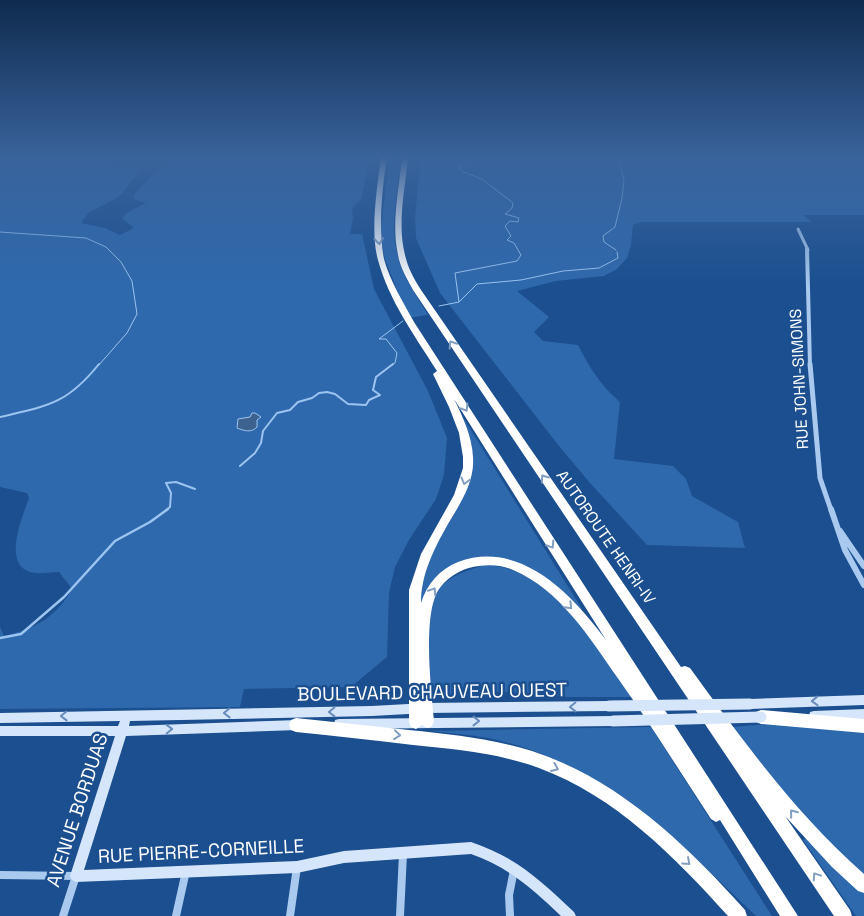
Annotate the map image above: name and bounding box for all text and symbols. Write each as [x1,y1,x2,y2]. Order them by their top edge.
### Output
one-way arrow [373,237,384,245]
street label: RUE JOHN-SIMONS [785,308,813,450]
one-way arrow [449,340,458,349]
one-way arrow [458,402,468,411]
street label: AUTOROUTE HENRI-IV [552,466,660,608]
one-way arrow [541,474,550,484]
one-way arrow [460,476,470,484]
one-way arrow [545,540,555,549]
one-way arrow [426,587,436,596]
one-way arrow [563,600,572,609]
street label: BOULEVARD CHAUVEAU OUEST [297,677,567,707]
one-way arrow [811,696,819,707]
one-way arrow [569,702,576,712]
one-way arrow [328,707,336,717]
one-way arrow [223,708,231,719]
one-way arrow [60,711,68,721]
one-way arrow [472,716,480,726]
one-way arrow [166,724,173,734]
one-way arrow [393,729,401,740]
street label: AVENUE BORDUAS [40,730,114,890]
one-way arrow [550,761,559,772]
one-way arrow [790,810,799,819]
street label: RUE PIERRE-CORNEILLE [97,833,305,869]
one-way arrow [681,856,690,865]
one-way arrow [813,872,822,882]

